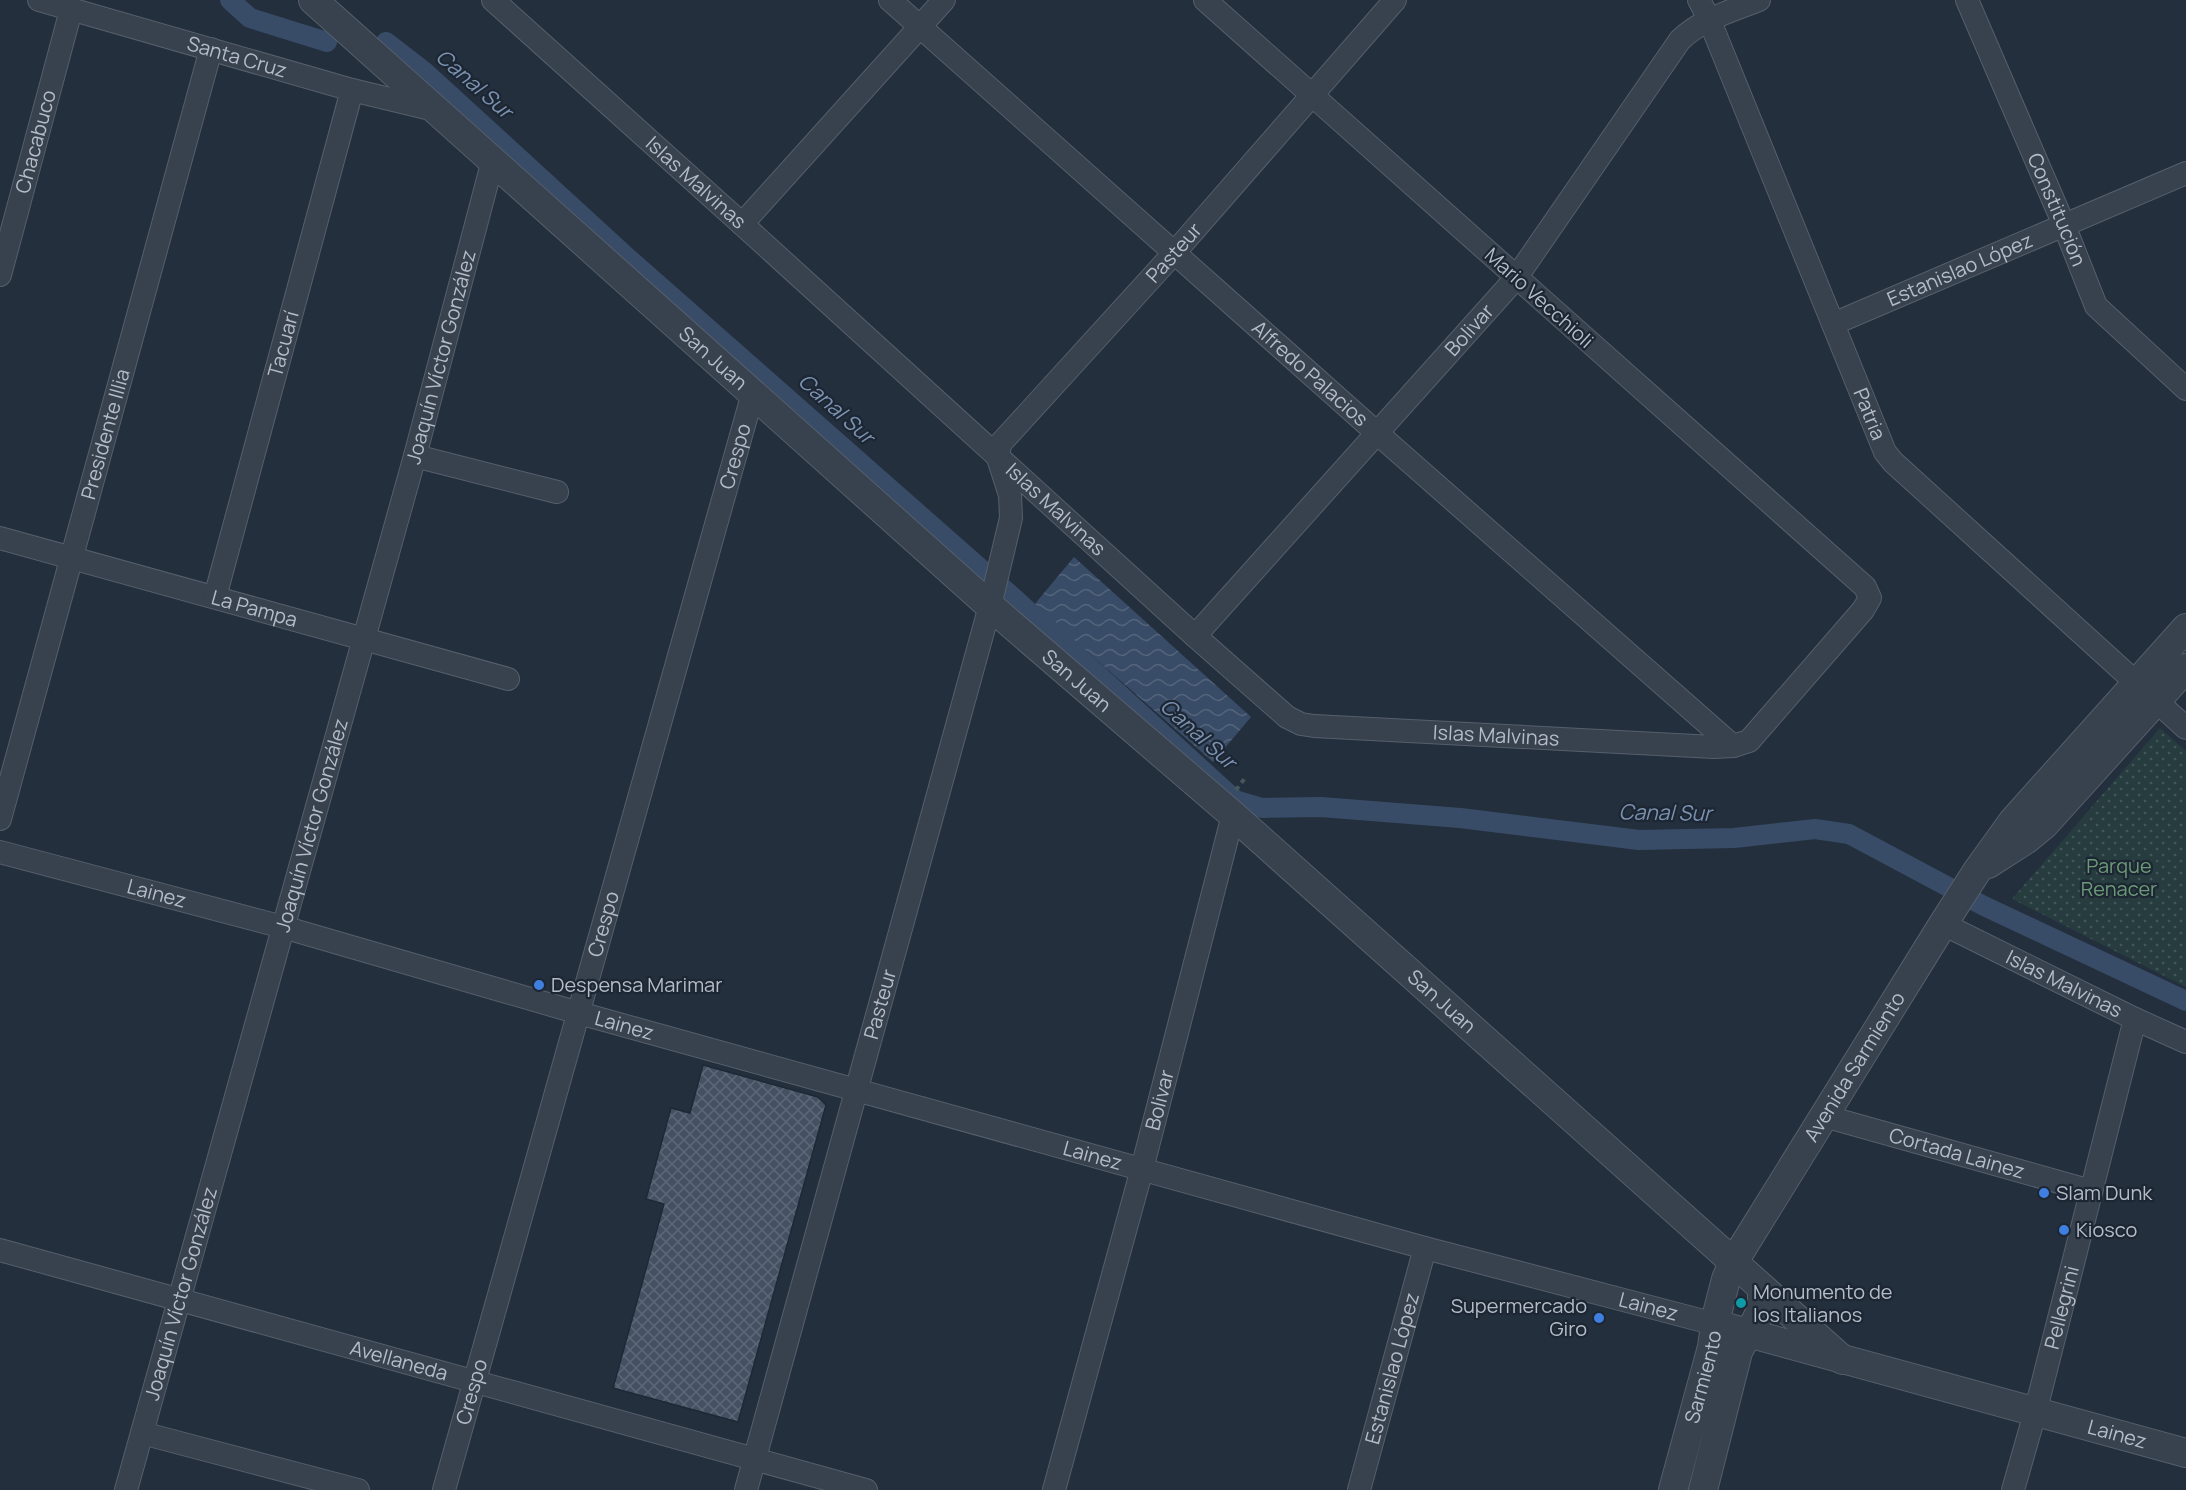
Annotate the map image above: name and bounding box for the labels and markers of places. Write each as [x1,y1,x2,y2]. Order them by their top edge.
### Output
place label: Despensa Marimar [551,971,722,998]
marker: Despensa Marimar [532,978,546,992]
place label: Slam Dunk [2056,1179,2153,1206]
marker: Slam Dunk [2037,1186,2051,1200]
place label: Kiosco [2076,1216,2138,1243]
marker: Kiosco [2057,1223,2071,1237]
place label: Monumento de los Italianos [1753,1278,1893,1328]
place label: Supermercado Giro [1451,1292,1587,1342]
marker: Monumento de los Italianos [1734,1296,1748,1310]
marker: Supermercado Giro [1592,1311,1606,1325]

